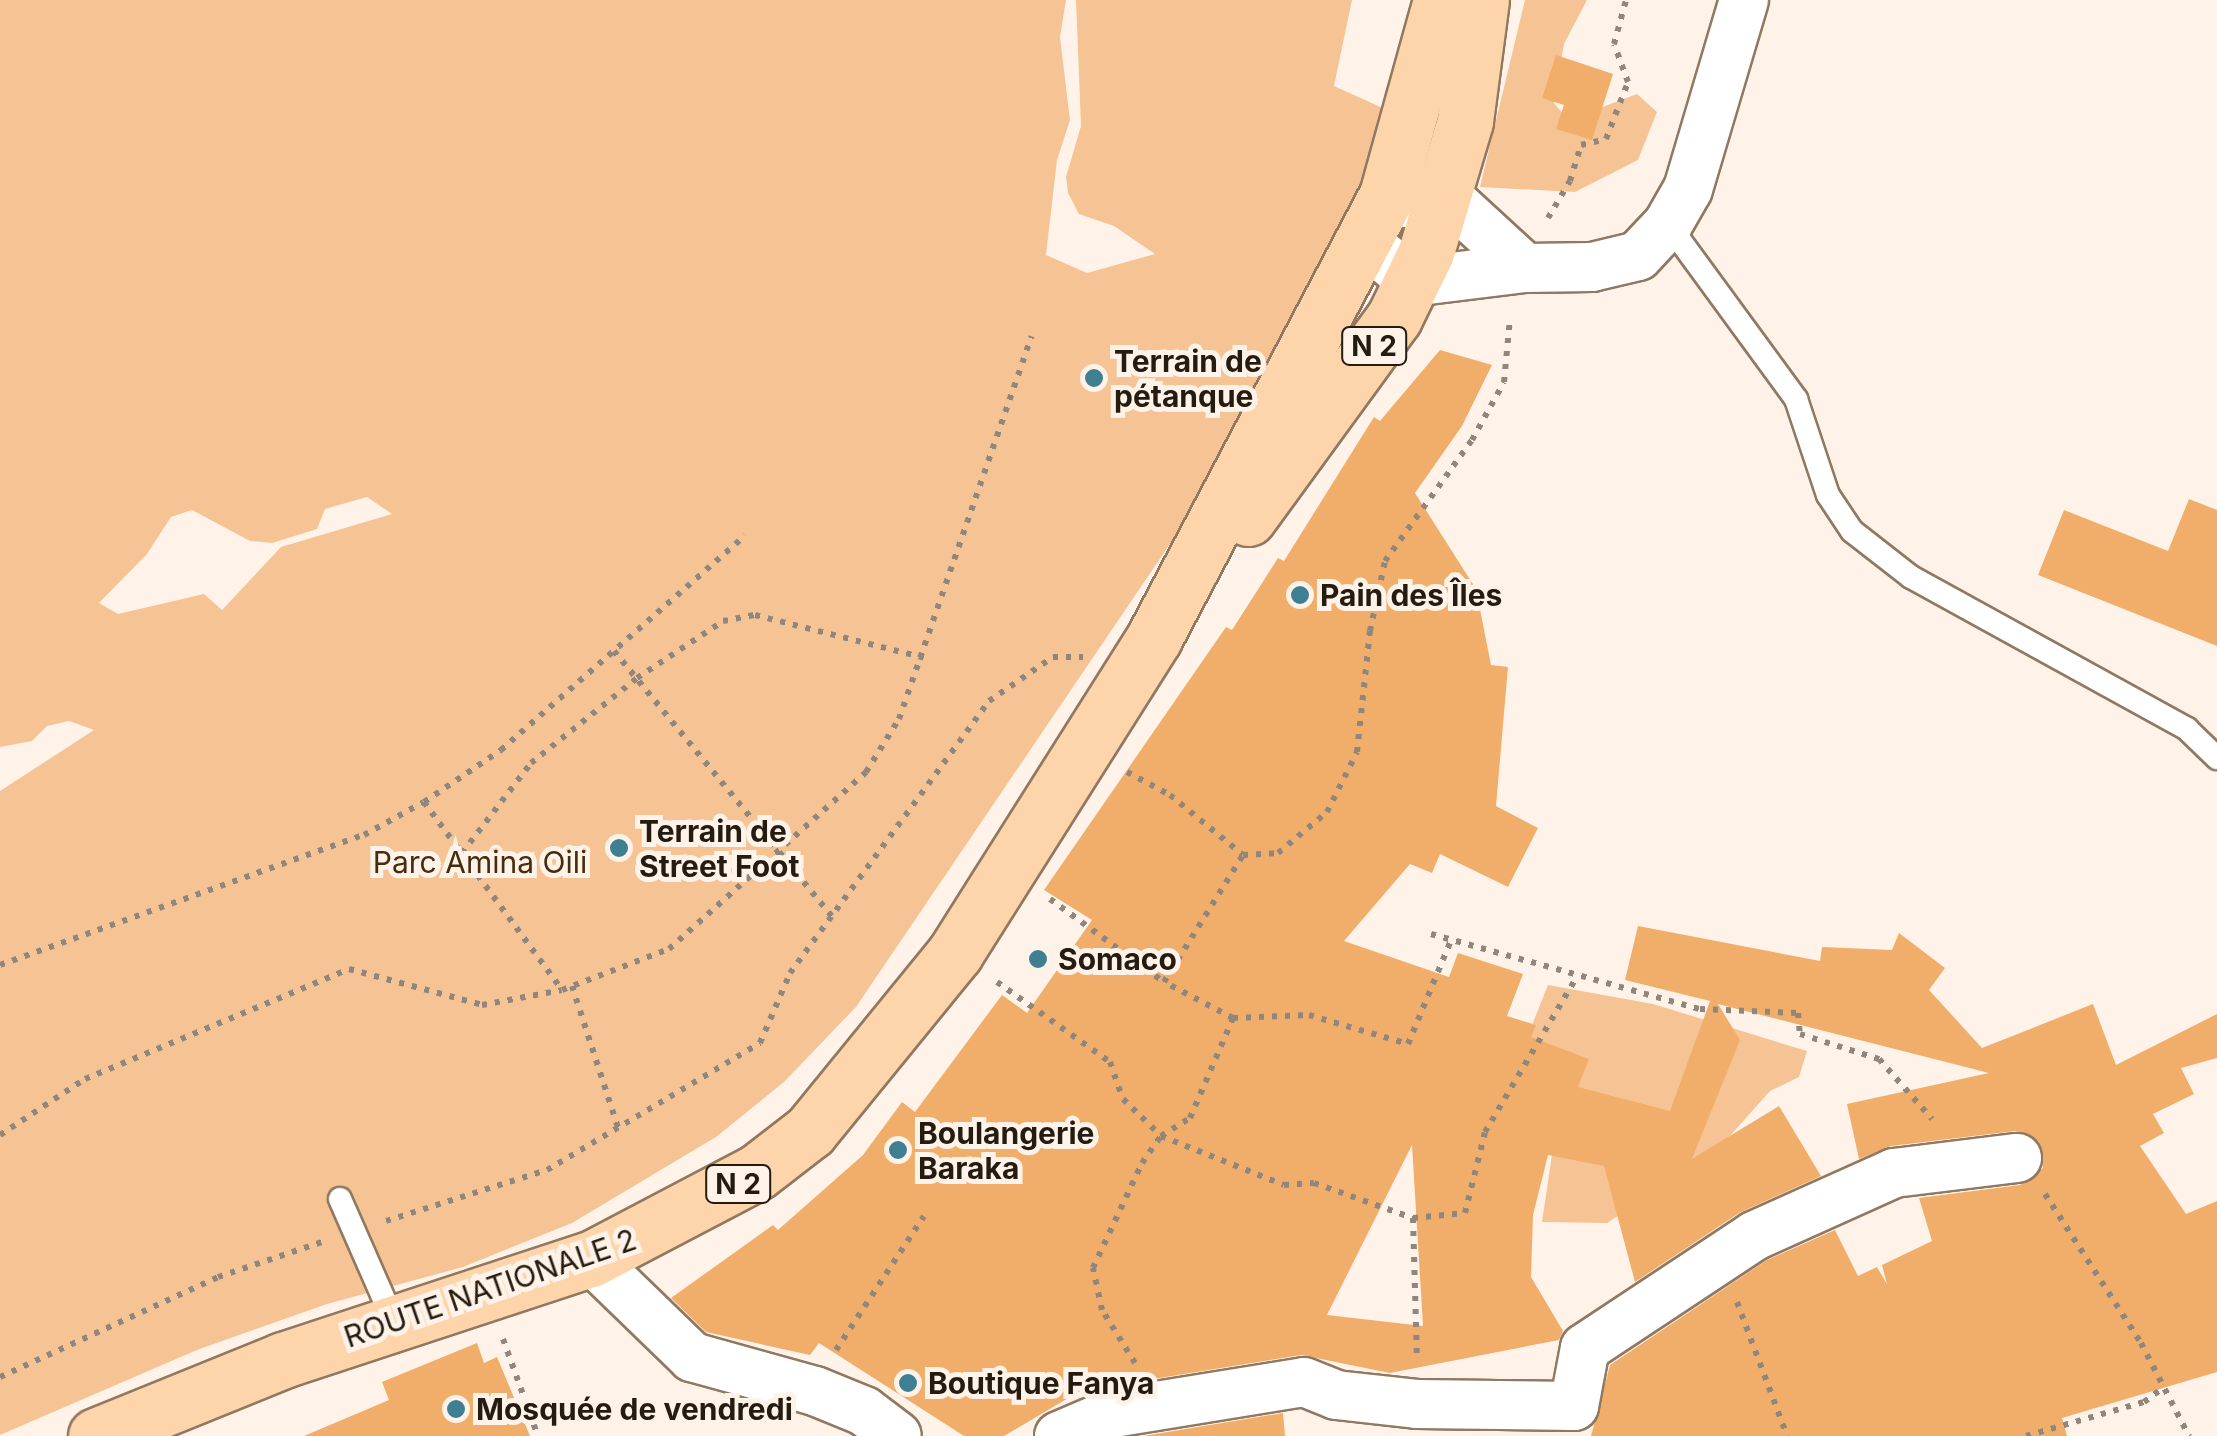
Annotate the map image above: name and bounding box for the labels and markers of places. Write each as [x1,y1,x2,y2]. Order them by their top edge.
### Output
place label: Terrain de pétanque [1114,343,1262,414]
marker: Terrain de pétanque [1083,367,1105,389]
place label: Pain des Îles [1320,577,1502,613]
marker: Pain des Îles [1289,584,1311,606]
place label: Terrain de Street Foot [639,813,799,884]
marker: Terrain de Street Foot [608,837,630,859]
place label: Somaco [1058,941,1177,977]
marker: Somaco [1027,948,1049,970]
place label: Boulangerie Baraka [918,1115,1094,1186]
marker: Boulangerie Baraka [887,1139,909,1161]
place label: Boutique Fanya [928,1365,1154,1401]
marker: Boutique Fanya [897,1372,919,1394]
place label: Mosquée de vendredi [476,1391,793,1427]
marker: Mosquée de vendredi [445,1398,467,1420]

